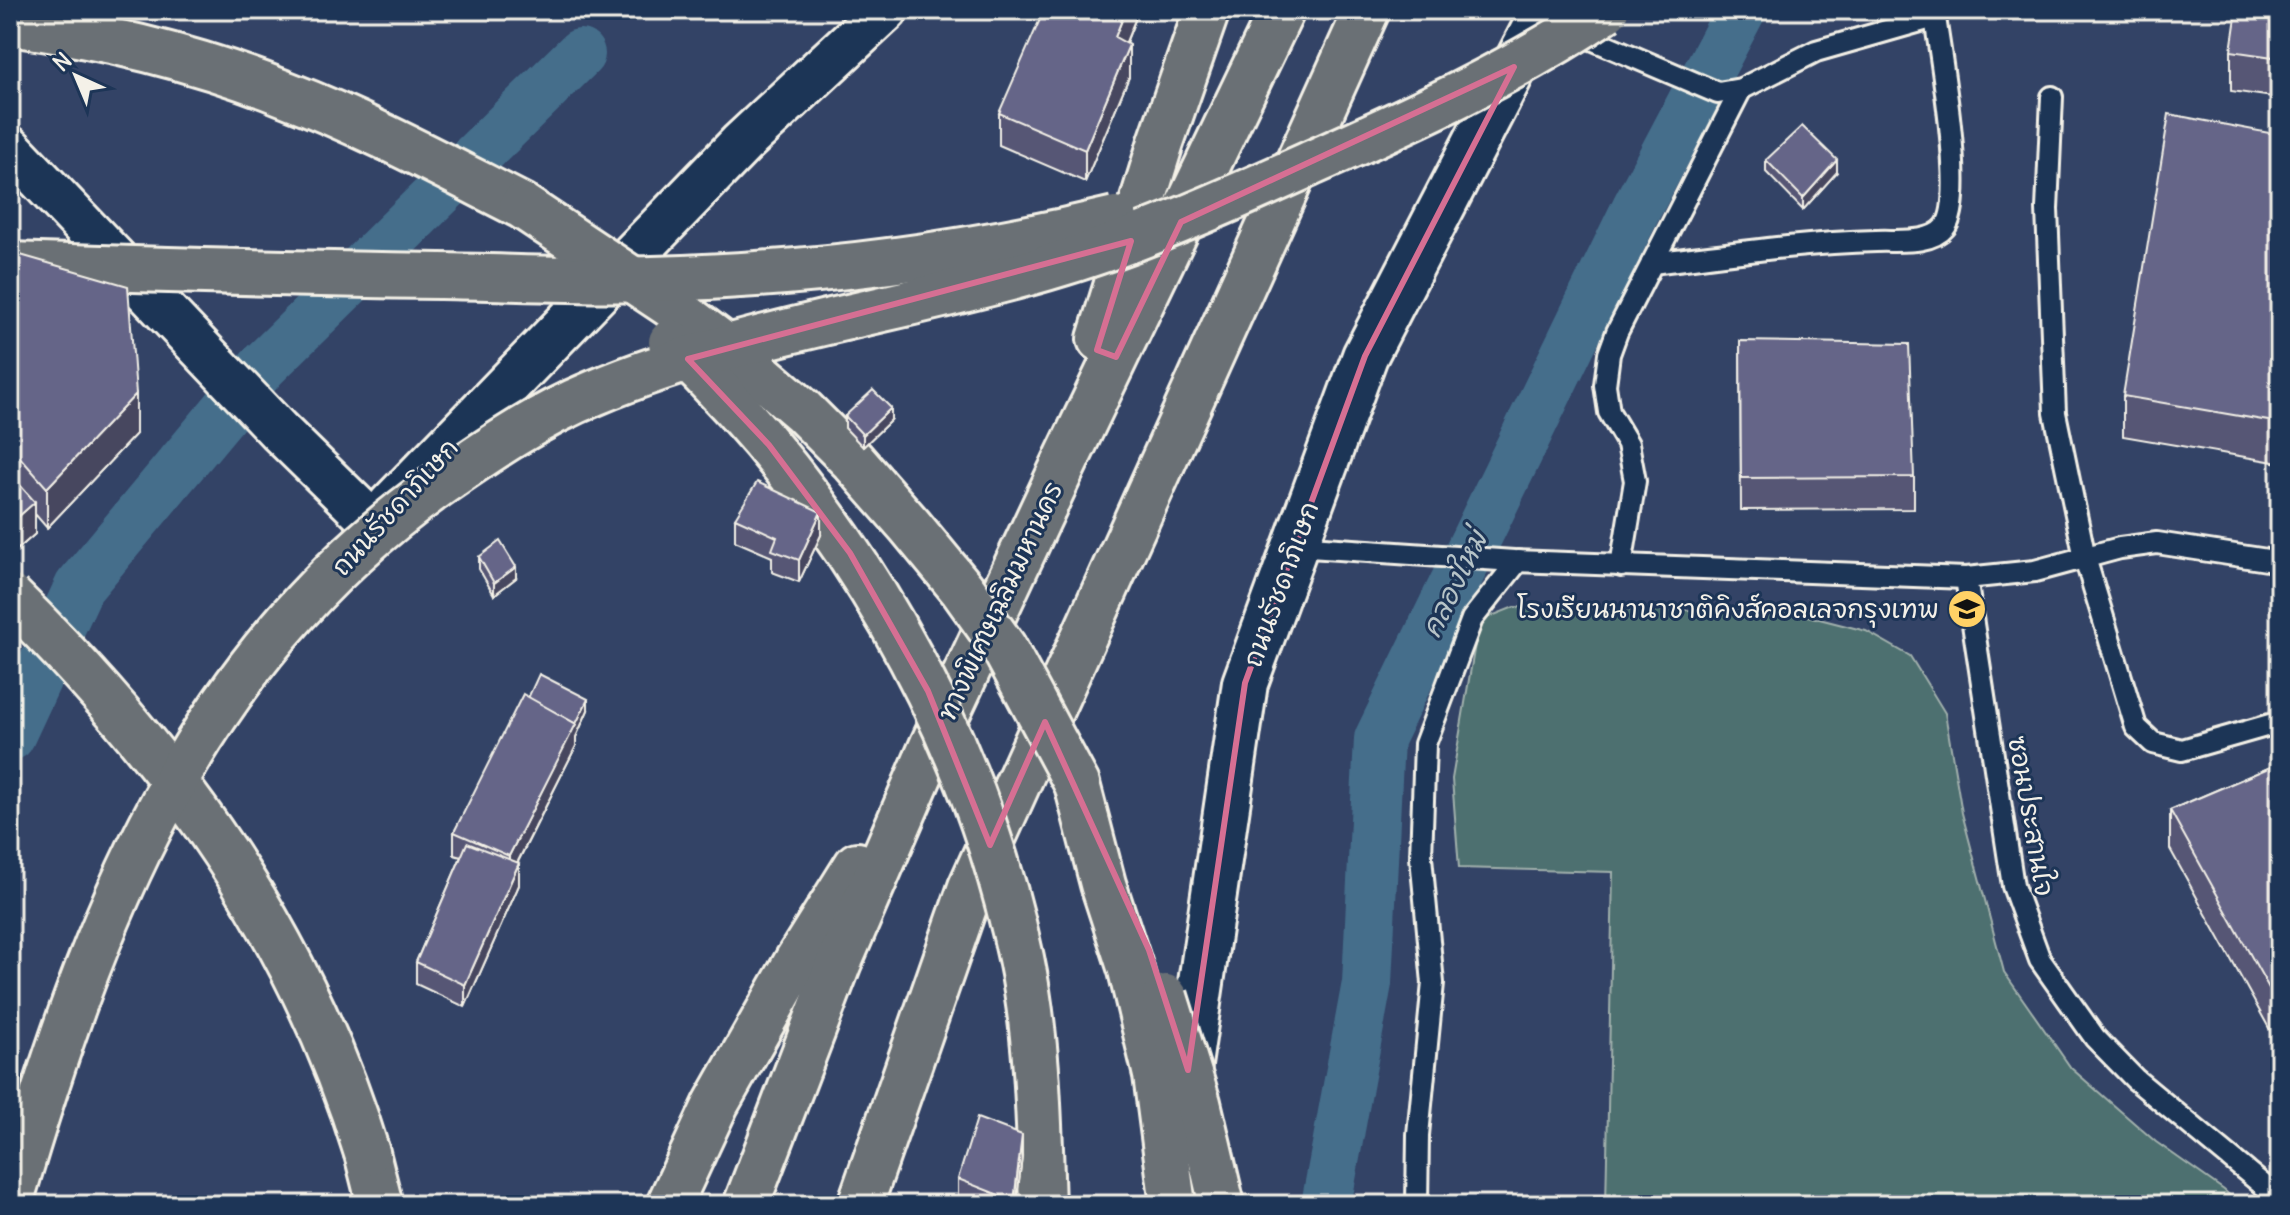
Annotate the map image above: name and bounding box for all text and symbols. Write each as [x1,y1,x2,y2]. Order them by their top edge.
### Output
north arrow [36,36,116,116]
text: N [47,46,77,77]
street label: ถนนรัชดาภิเษก [324,431,465,582]
street label: ทางพิเศษเฉลิมมหานคร [930,476,1069,726]
street label: ถนนรัชดาภิเษก [1235,497,1326,671]
water label: คลองใหม่ [1413,520,1497,643]
school or university icon: โรงเรียนนานาชาติคิงส์คอลเลจกรุงเทพ [1946,588,1988,630]
place label: โรงเรียนนานาชาติคิงส์คอลเลจกรุงเทพ [1517,592,1939,628]
street label: ซอนประสานใจ [2001,733,2062,898]

